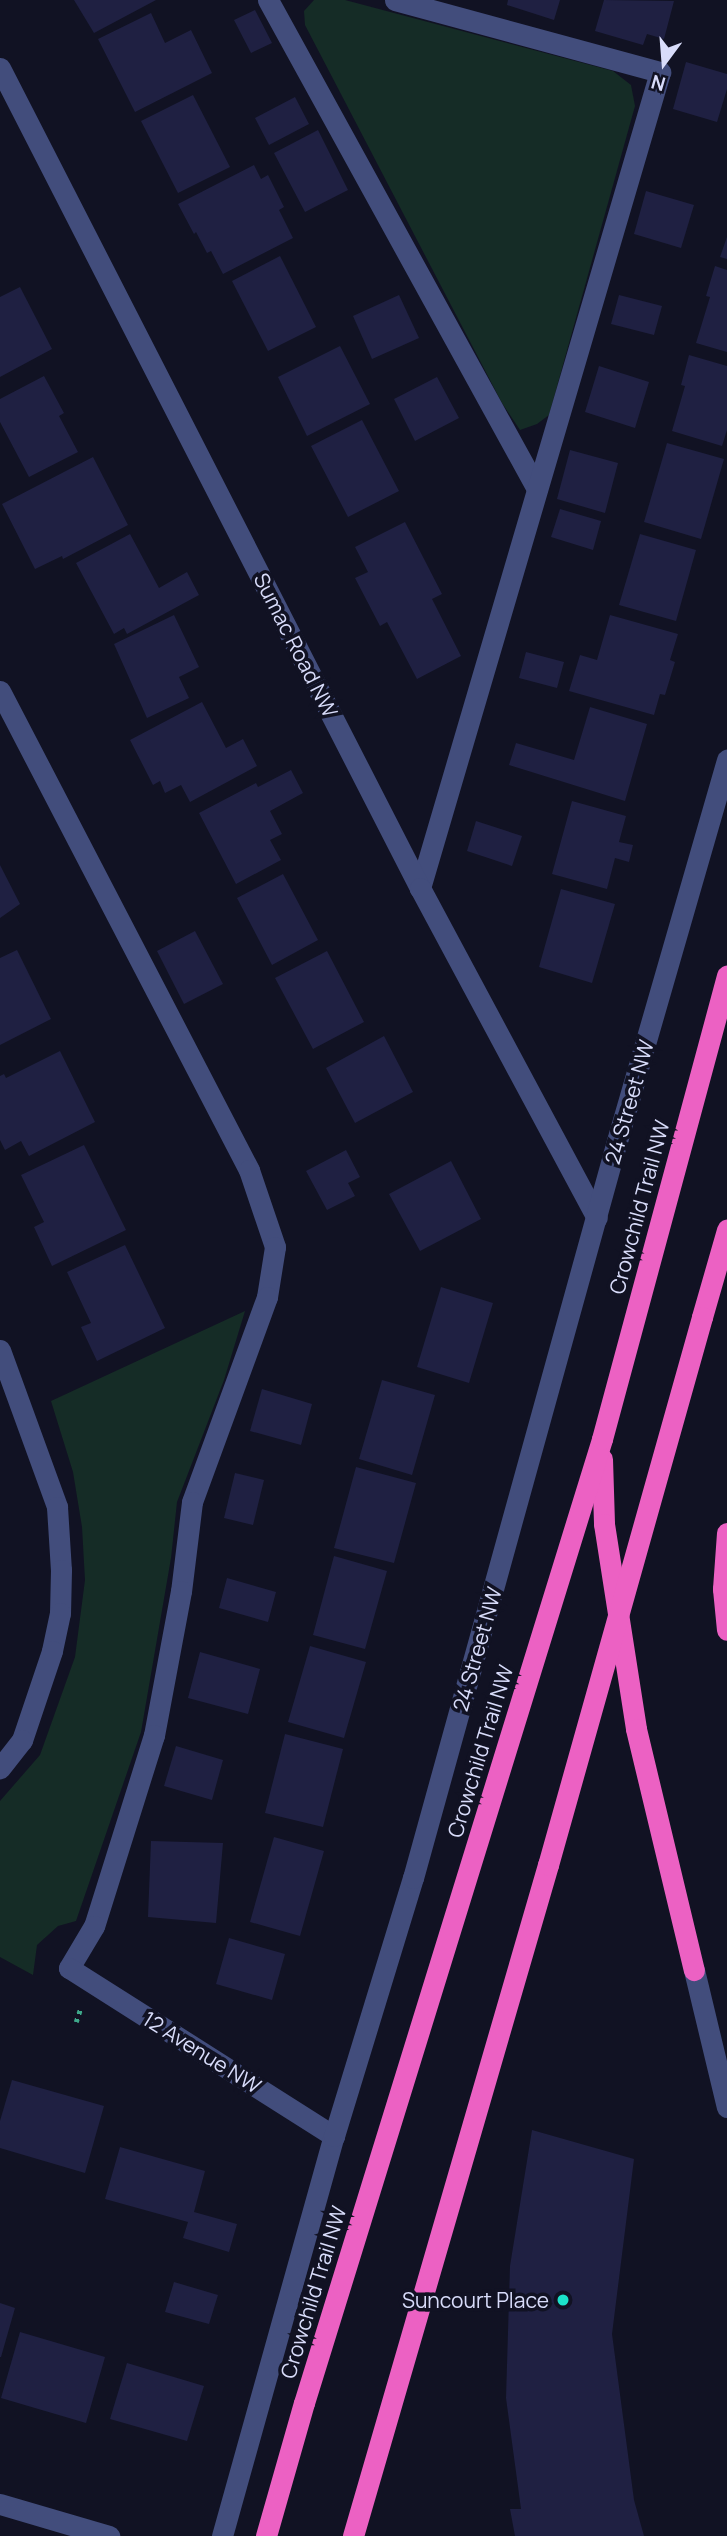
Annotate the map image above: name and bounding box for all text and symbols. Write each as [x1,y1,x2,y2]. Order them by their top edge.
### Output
north arrow [629,28,699,98]
text: N [648,69,668,98]
street label: Sumac Road NW [249,569,343,721]
street label: 24 Street NW [599,1037,659,1167]
street label: Crowchild Trail NW [604,1117,674,1297]
street label: 24 Street NW [447,1584,507,1714]
street label: Crowchild Trail NW [442,1662,518,1840]
street label: 12 Avenue NW [138,2006,266,2098]
street label: Crowchild Trail NW [275,2203,351,2381]
place label: Suncourt Place [402,2287,549,2313]
marker: Suncourt Place [555,2292,571,2308]

